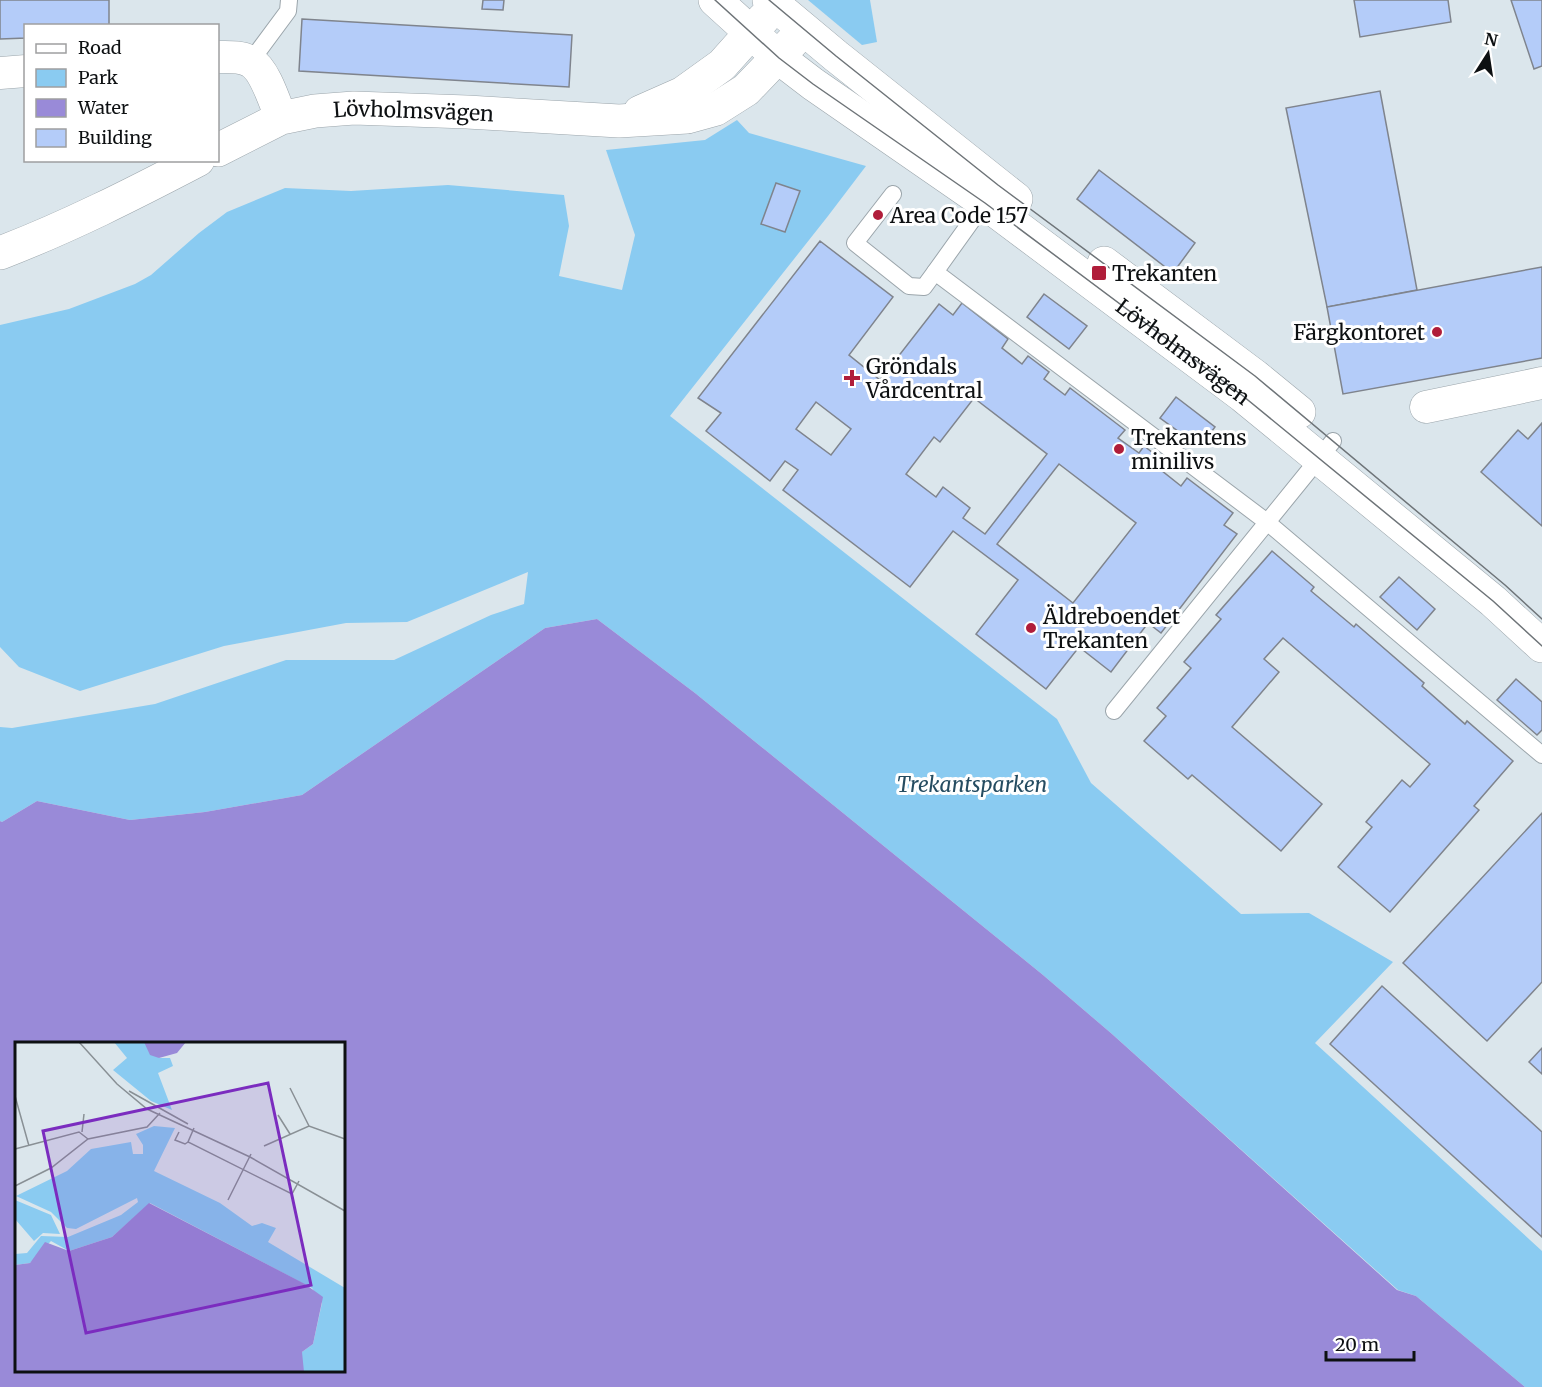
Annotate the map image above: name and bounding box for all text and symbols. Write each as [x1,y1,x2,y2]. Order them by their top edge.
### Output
legend [24,24,219,162]
north arrow [1458,24,1518,84]
text: N [1483,28,1500,50]
text: Road [78,36,122,59]
text: Park [78,66,119,89]
street label: Lövholmsvägen [332,94,495,127]
text: Water [77,96,129,119]
text: Building [78,126,152,149]
place label: Area Code 157 [889,202,1028,229]
marker: Area Code 157 [871,208,885,222]
place label: Trekanten [1112,260,1217,287]
marker: Trekanten [1090,264,1108,282]
street label: Lövholmsvägen [1111,292,1256,410]
place label: Färgkontoret [1293,319,1425,346]
marker: Färgkontoret [1430,325,1444,339]
place label: Gröndals Vårdcentral [865,353,983,404]
marker: Gröndals Vårdcentral [843,369,861,387]
place label: Trekantens minilivs [1131,424,1246,475]
marker: Trekantens minilivs [1112,442,1126,456]
place label: Äldreboendet Trekanten [1042,603,1180,654]
marker: Äldreboendet Trekanten [1024,621,1038,635]
park label: Trekantsparken [897,771,1047,798]
inset map [15,1042,345,1372]
scale bar [1326,1324,1414,1362]
text: 20 m [1335,1333,1379,1356]

